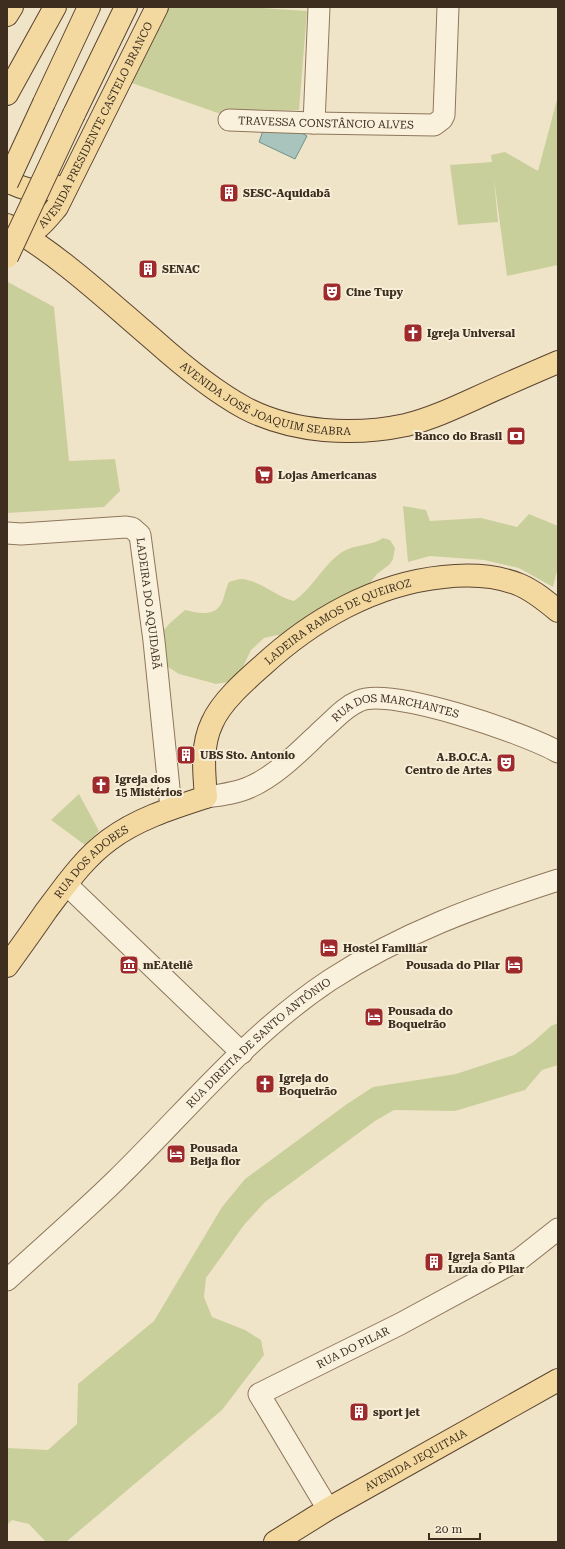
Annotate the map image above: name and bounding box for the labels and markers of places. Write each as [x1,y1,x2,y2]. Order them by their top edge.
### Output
building icon: SESC-Aquidabã [218,182,240,204]
place label: SESC-Aquidabã [243,187,331,200]
building icon: SENAC [137,258,159,280]
place label: SENAC [162,263,200,276]
theatre icon: Cine Tupy [321,281,343,303]
place label: Cine Tupy [346,286,403,299]
church icon: Igreja Universal [402,322,424,344]
place label: Igreja Universal [427,327,515,340]
bank icon: Banco do Brasil [505,425,527,447]
place label: Banco do Brasil [415,430,502,443]
supermarket icon: Lojas Americanas [253,464,275,486]
place label: Lojas Americanas [278,469,377,482]
building icon: UBS Sto. Antonio [175,744,197,766]
place label: UBS Sto. Antonio [200,749,295,762]
place label: A.B.O.C.A. Centro de Artes [405,751,492,777]
theatre icon: A.B.O.C.A. Centro de Artes [495,752,517,774]
place label: Igreja dos 15 Mistérios [115,773,183,799]
church icon: Igreja dos 15 Mistérios [90,774,112,796]
hotel icon: Hostel Familiar [318,937,340,959]
place label: Hostel Familiar [343,942,427,955]
museum icon: mEAteliê [118,954,140,976]
hotel icon: Pousada do Pilar [503,954,525,976]
place label: mEAteliê [143,959,194,972]
place label: Pousada do Pilar [406,959,500,972]
place label: Pousada do Boqueirão [388,1005,453,1031]
hotel icon: Pousada do Boqueirão [363,1006,385,1028]
place label: Igreja do Boqueirão [279,1072,337,1098]
church icon: Igreja do Boqueirão [254,1073,276,1095]
place label: Pousada Beija flor [190,1142,241,1168]
hotel icon: Pousada Beija flor [165,1143,187,1165]
place label: Igreja Santa Luzia do Pilar [448,1250,525,1276]
building icon: Igreja Santa Luzia do Pilar [423,1251,445,1273]
building icon: sport jet [348,1401,370,1423]
place label: sport jet [373,1406,420,1419]

